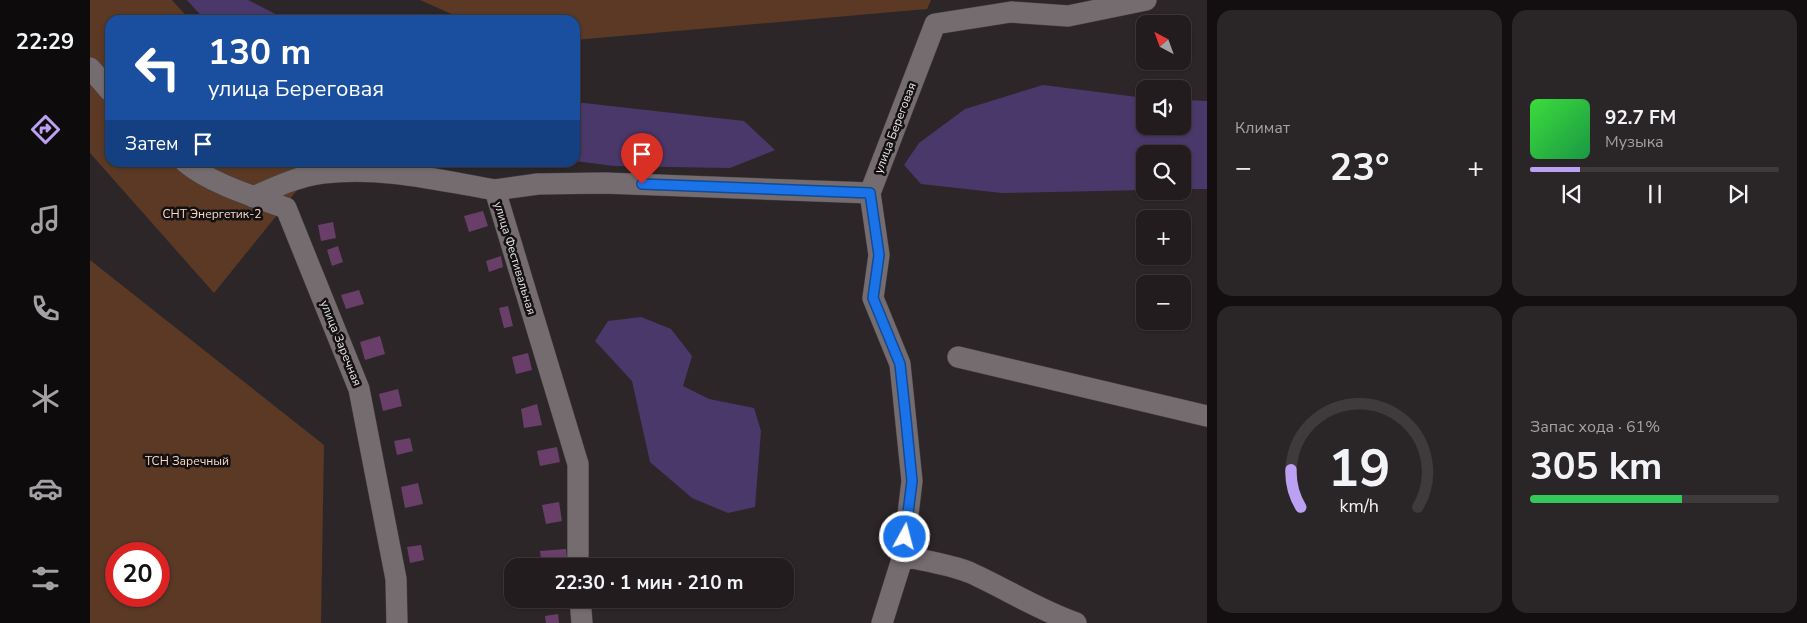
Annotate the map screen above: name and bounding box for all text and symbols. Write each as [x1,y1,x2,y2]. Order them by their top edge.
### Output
north arrow [1136,15,1191,70]
map controls [1136,15,1191,330]
text: 22:29 [16,27,74,57]
text: 130 m [208,29,311,76]
icon: left [125,35,190,100]
text: улица Береговая [208,74,384,104]
street label: улица Береговая [870,80,920,176]
button: sound [1136,80,1191,135]
text: 92.7 FM [1605,105,1676,131]
icon: directions [28,112,63,147]
text: Климат [1235,117,1290,139]
icon: arrive [189,130,217,158]
text: Затем [125,131,179,157]
text: Музыка [1605,131,1664,153]
pin [621,133,663,184]
icon: arrive [628,140,656,168]
text: 23° [1329,142,1390,193]
button: search [1136,145,1191,200]
text: − [1235,149,1252,187]
text: + [1467,149,1484,187]
icon: previous [1558,180,1586,208]
icon: pause [1641,180,1669,208]
icon: next [1724,180,1752,208]
street label: улица Фестивальная [490,199,540,317]
icon: music [28,202,63,237]
park label: СНТ Энергетик-2 [163,206,261,222]
button: + [1136,210,1191,265]
button: − [1136,275,1191,330]
icon: phone [28,291,63,326]
street label: улица Заречная [317,298,365,388]
icon: climate [28,381,63,416]
text: Запас хода · 61% [1530,416,1660,438]
text: 19 [1328,433,1391,504]
text: 305 km [1530,441,1662,492]
park label: ТСН Заречный [145,453,229,469]
icon: car [28,471,63,506]
text: km/h [1340,494,1379,518]
position arrow [878,510,930,562]
speed limit sign: 20 [105,542,170,607]
icon: filters [28,561,63,596]
text: 22:30 · 1 мин · 210 m [555,570,743,596]

